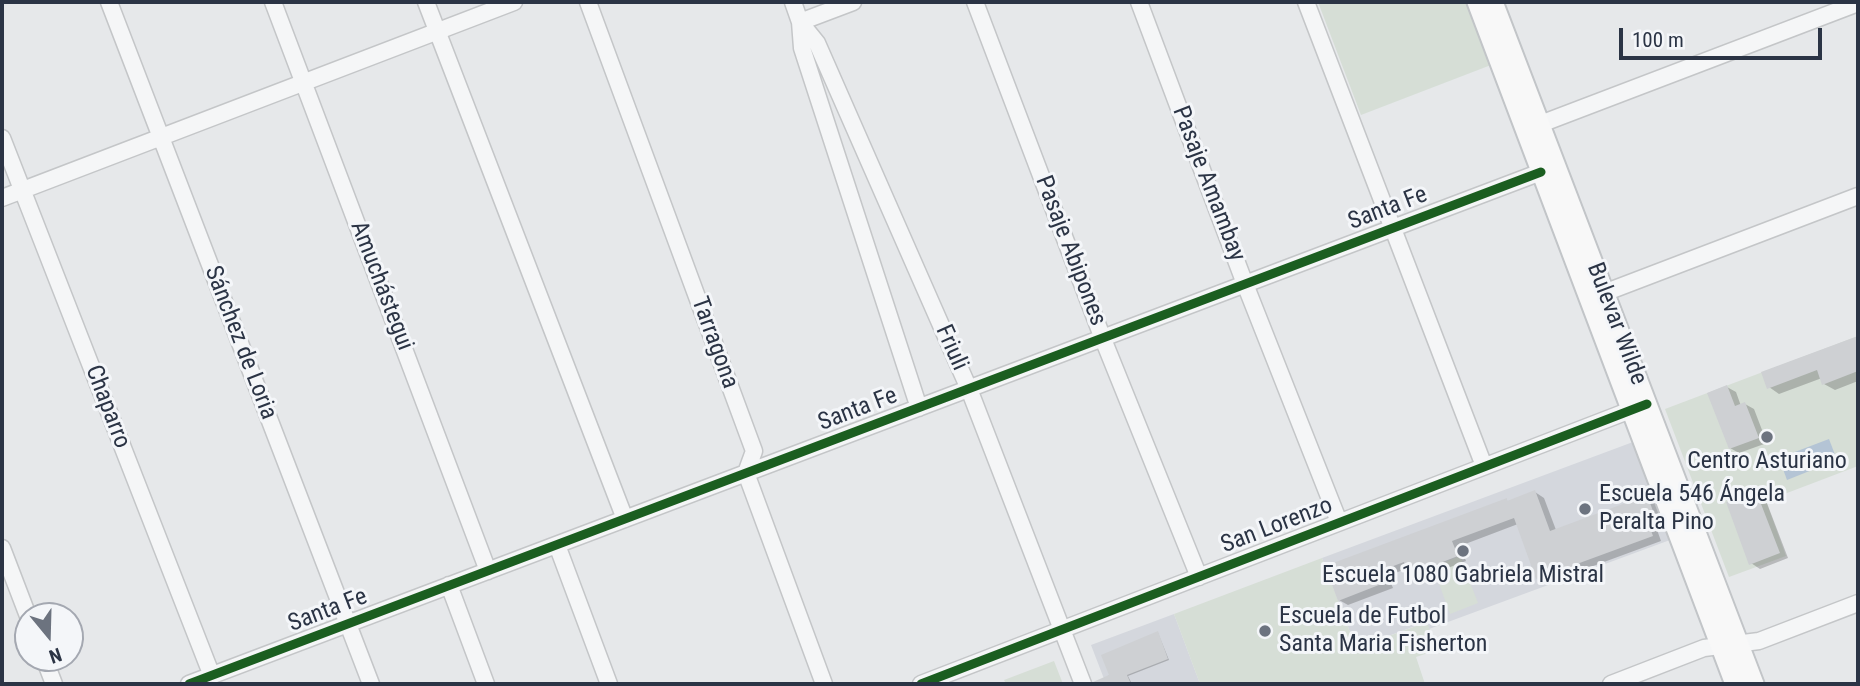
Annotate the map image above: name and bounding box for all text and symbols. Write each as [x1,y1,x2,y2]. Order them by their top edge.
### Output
scale bar [1622,14,1825,58]
text: 100 m [1632,28,1684,52]
street label: Pasaje Amambay [1165,102,1251,266]
street label: Pasaje Abipones [1028,172,1112,330]
street label: Santa Fe [1344,181,1432,237]
street label: Amuchástegui [343,217,419,355]
street label: Bulevar Wilde [1580,259,1652,389]
street label: Sánchez de Loria [198,262,282,424]
street label: Tarragona [684,293,744,393]
street label: Friuli [928,321,974,375]
street label: Chaparro [78,361,136,453]
street label: Santa Fe [814,382,902,438]
marker: Centro Asturiano [1759,429,1775,445]
place label: Centro Asturiano [1687,448,1847,476]
place label: Escuela 546 Ángela Peralta Pino [1599,481,1785,537]
street label: San Lorenzo [1217,492,1337,560]
marker: Escuela 546 Ángela Peralta Pino [1577,501,1593,517]
marker: Escuela 1080 Gabriela Mistral [1455,543,1471,559]
place label: Escuela 1080 Gabriela Mistral [1322,562,1604,590]
street label: Santa Fe [284,583,372,639]
north arrow [14,602,84,672]
place label: Escuela de Futbol Santa Maria Fisherton [1279,603,1487,659]
marker: Escuela de Futbol Santa Maria Fisherton [1257,623,1273,639]
text: N [46,643,65,668]

